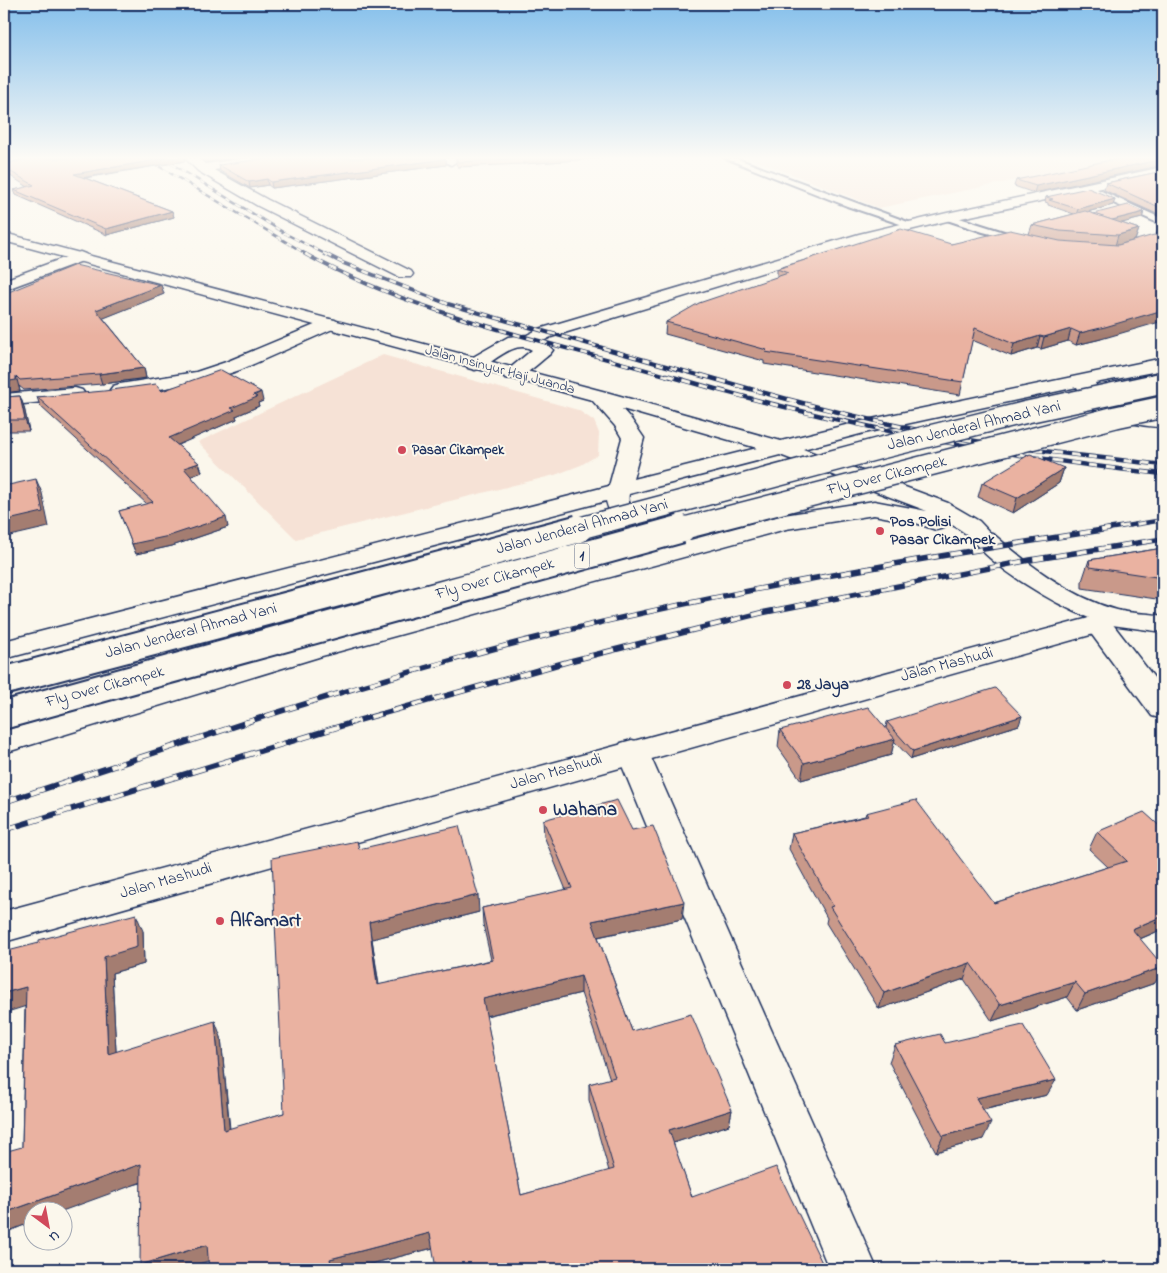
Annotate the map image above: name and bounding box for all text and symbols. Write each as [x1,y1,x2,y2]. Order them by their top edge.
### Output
street label: Jalan Insinyur Haji Juanda [423,340,577,401]
street label: Jalan Jenderal Ahmad Yani [885,394,1063,458]
place label: Pasar Cikampek [412,440,505,461]
marker: Pasar Cikampek [396,444,408,456]
street label: Fly Over Cikampek [824,449,950,503]
street label: Jalan Jenderal Ahmad Yani [493,492,671,562]
place label: Pos Polisi Pasar Cikampek [890,510,996,552]
marker: Pos Polisi Pasar Cikampek [874,525,886,537]
road number: 1 [574,544,590,568]
street label: Fly Over Cikampek [432,551,558,607]
street label: Jalan Jenderal Ahmad Yani [102,596,280,666]
street label: Jalan Mashudi [898,641,996,689]
street label: Fly Over Cikampek [42,659,168,715]
place label: 28 Jaya [796,673,849,698]
marker: 28 Jaya [781,679,793,691]
street label: Jalan Mashudi [507,747,605,797]
place label: Wahana [553,797,617,824]
marker: Wahana [537,804,549,816]
street label: Jalan Mashudi [117,856,215,906]
place label: Alfamart [230,908,302,935]
marker: Alfamart [214,915,226,927]
north arrow [22,1200,72,1250]
text: U [45,1225,63,1247]

